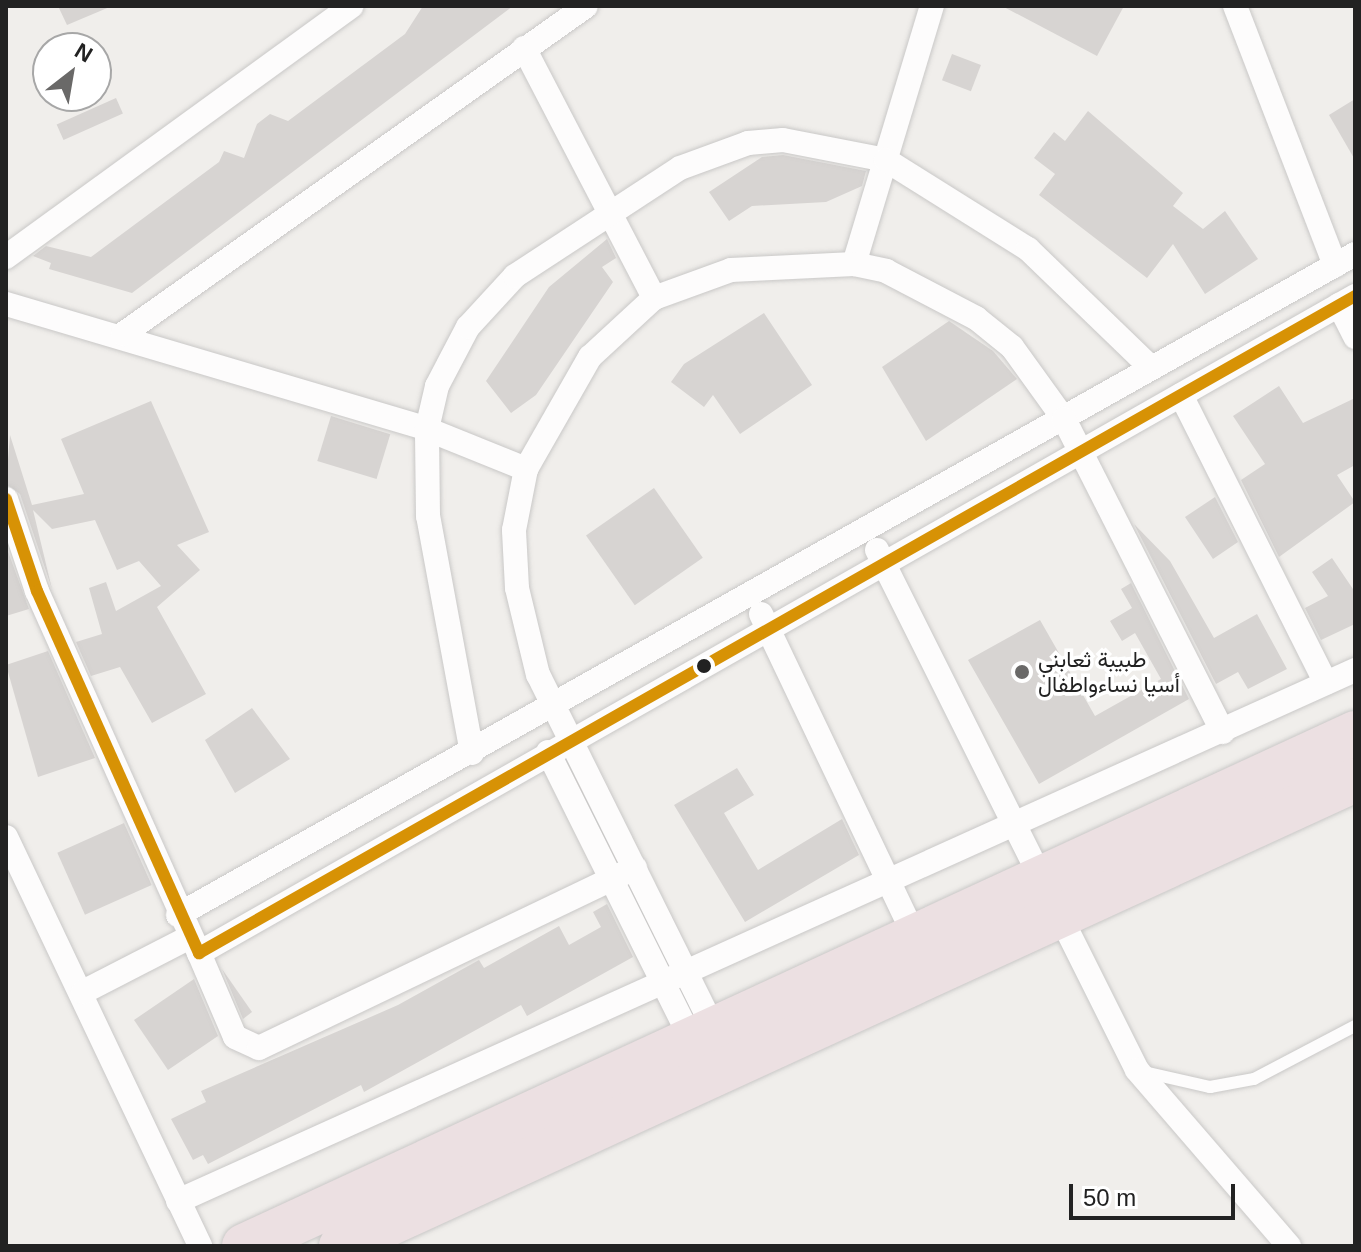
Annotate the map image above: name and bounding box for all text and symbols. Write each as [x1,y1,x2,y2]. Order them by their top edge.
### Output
north arrow [32,32,112,112]
text: N [70,38,97,68]
place label: طبيبة ثعابني أسيا نساءواطفال [1038,646,1180,698]
unlabelled marker [696,658,712,674]
marker: طبيبة ثعابني أسيا نساءواطفال [1013,663,1031,681]
scale bar [1073,1168,1239,1218]
text: 50 m [1083,1184,1136,1211]

